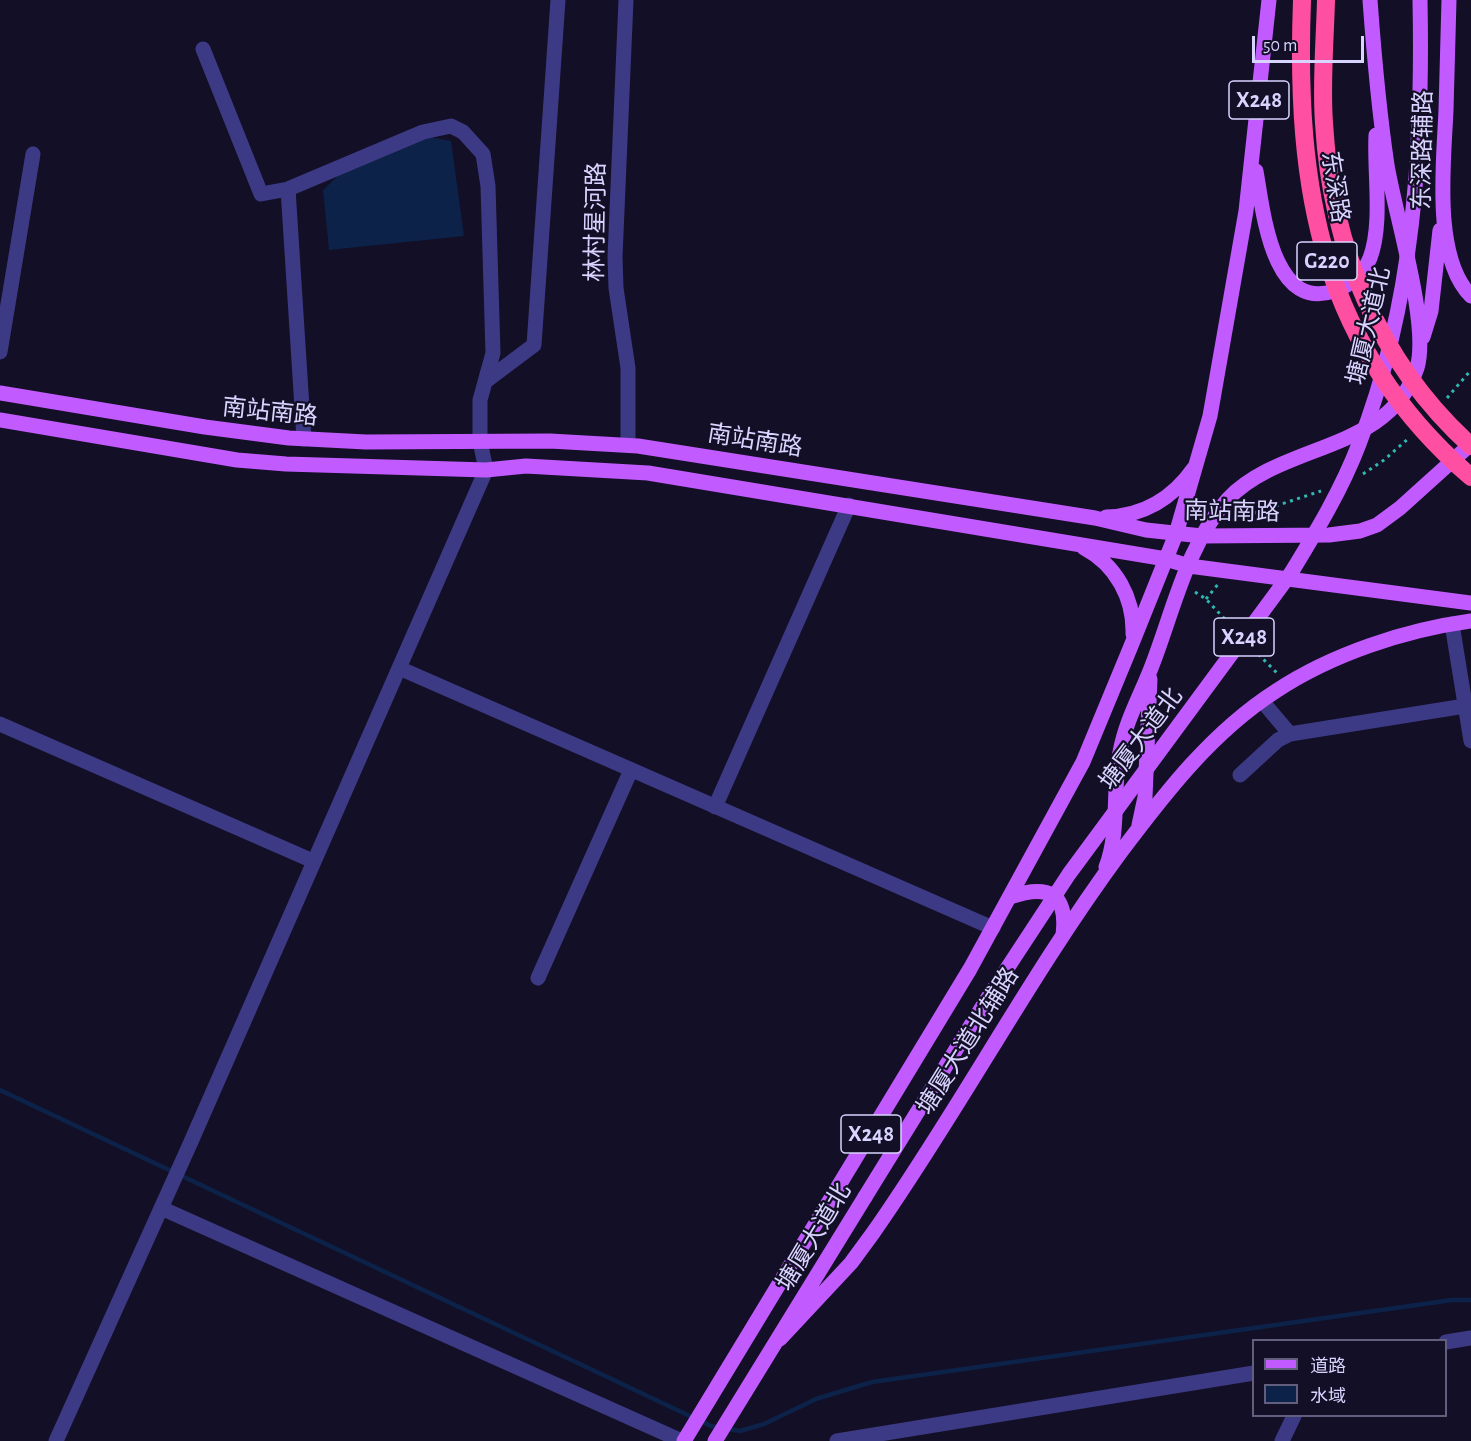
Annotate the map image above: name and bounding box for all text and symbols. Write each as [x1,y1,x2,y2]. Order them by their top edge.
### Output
scale bar [1255,24,1368,62]
text: 50 m [1263,37,1297,55]
road number: X248 [1229,81,1289,119]
street label: 东深路辅路 [1408,90,1438,210]
street label: 东深路 [1315,149,1355,225]
street label: 林村星河路 [581,162,611,282]
road number: G220 [1297,242,1357,280]
street label: 塘厦大道北 [1341,264,1397,388]
street label: 南站南路 [221,393,319,431]
street label: 南站南路 [705,419,805,463]
street label: 南站南路 [1184,497,1280,527]
road number: X248 [1214,618,1274,656]
street label: 塘厦大道北 [1093,682,1189,796]
street label: 塘厦大道北辅路 [911,962,1025,1120]
road number: X248 [841,1115,901,1153]
street label: 塘厦大道北 [771,1178,857,1296]
legend [1252,1339,1447,1417]
text: 道路 [1310,1358,1346,1376]
text: 水域 [1310,1388,1346,1406]

